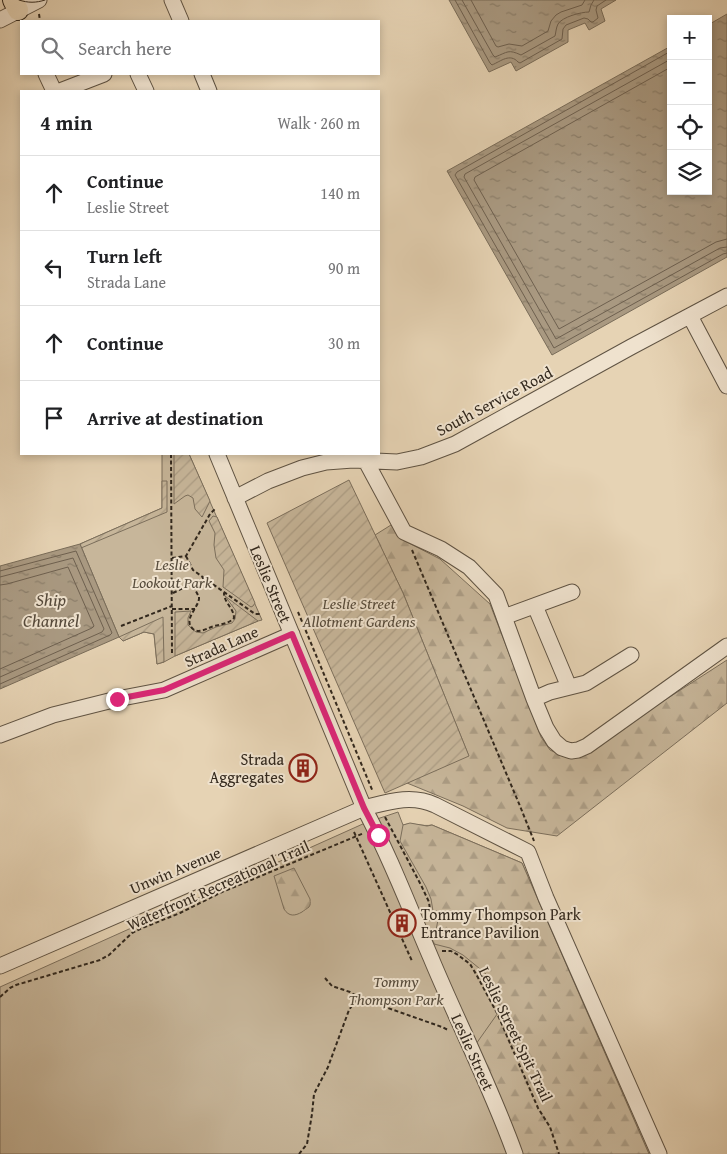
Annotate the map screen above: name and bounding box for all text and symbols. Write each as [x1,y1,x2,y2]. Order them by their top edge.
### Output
map controls [667,15,712,195]
button: + [667,15,712,60]
search box [20,20,380,75]
icon: search [38,34,66,62]
text: Search here [78,34,172,62]
button: − [667,60,712,105]
button: locate [667,105,712,150]
text: 4 min [40,107,92,138]
text: Walk · 260 m [277,111,360,135]
button: layers [667,150,712,195]
text: Continue [87,167,164,195]
icon: ahead [40,179,68,207]
text: 140 m [320,181,360,205]
text: Leslie Street [87,195,169,219]
text: Turn left [87,242,162,270]
icon: left [40,254,68,282]
text: 90 m [328,256,360,280]
text: Strada Lane [87,270,166,294]
icon: ahead [40,329,68,357]
text: Continue [87,329,164,357]
text: 30 m [328,331,360,355]
street label: South Service Road [432,360,557,442]
icon: arrive [40,404,68,432]
text: Arrive at destination [87,404,263,432]
street label: Leslie Street [244,541,298,627]
park label: Leslie Lookout Park [131,552,213,594]
water label: Ship Channel [23,586,80,634]
park label: Leslie Street Allotment Gardens [301,591,416,633]
street label: Strada Lane [180,619,262,673]
route end [106,688,129,711]
place label: Strada Aggregates [209,747,284,789]
building icon: Strada Aggregates [288,753,318,783]
route start [367,824,390,847]
street label: Waterfront Recreational Trail [123,834,314,936]
street label: Unwin Avenue [126,840,224,900]
place label: Tommy Thompson Park Entrance Pavilion [421,902,582,944]
building icon: Tommy Thompson Park Entrance Pavilion [387,908,417,938]
street label: Leslie Street Spit Trail [473,962,559,1106]
park label: Tommy Thompson Park [348,969,444,1011]
street label: Leslie Street [445,1010,501,1095]

